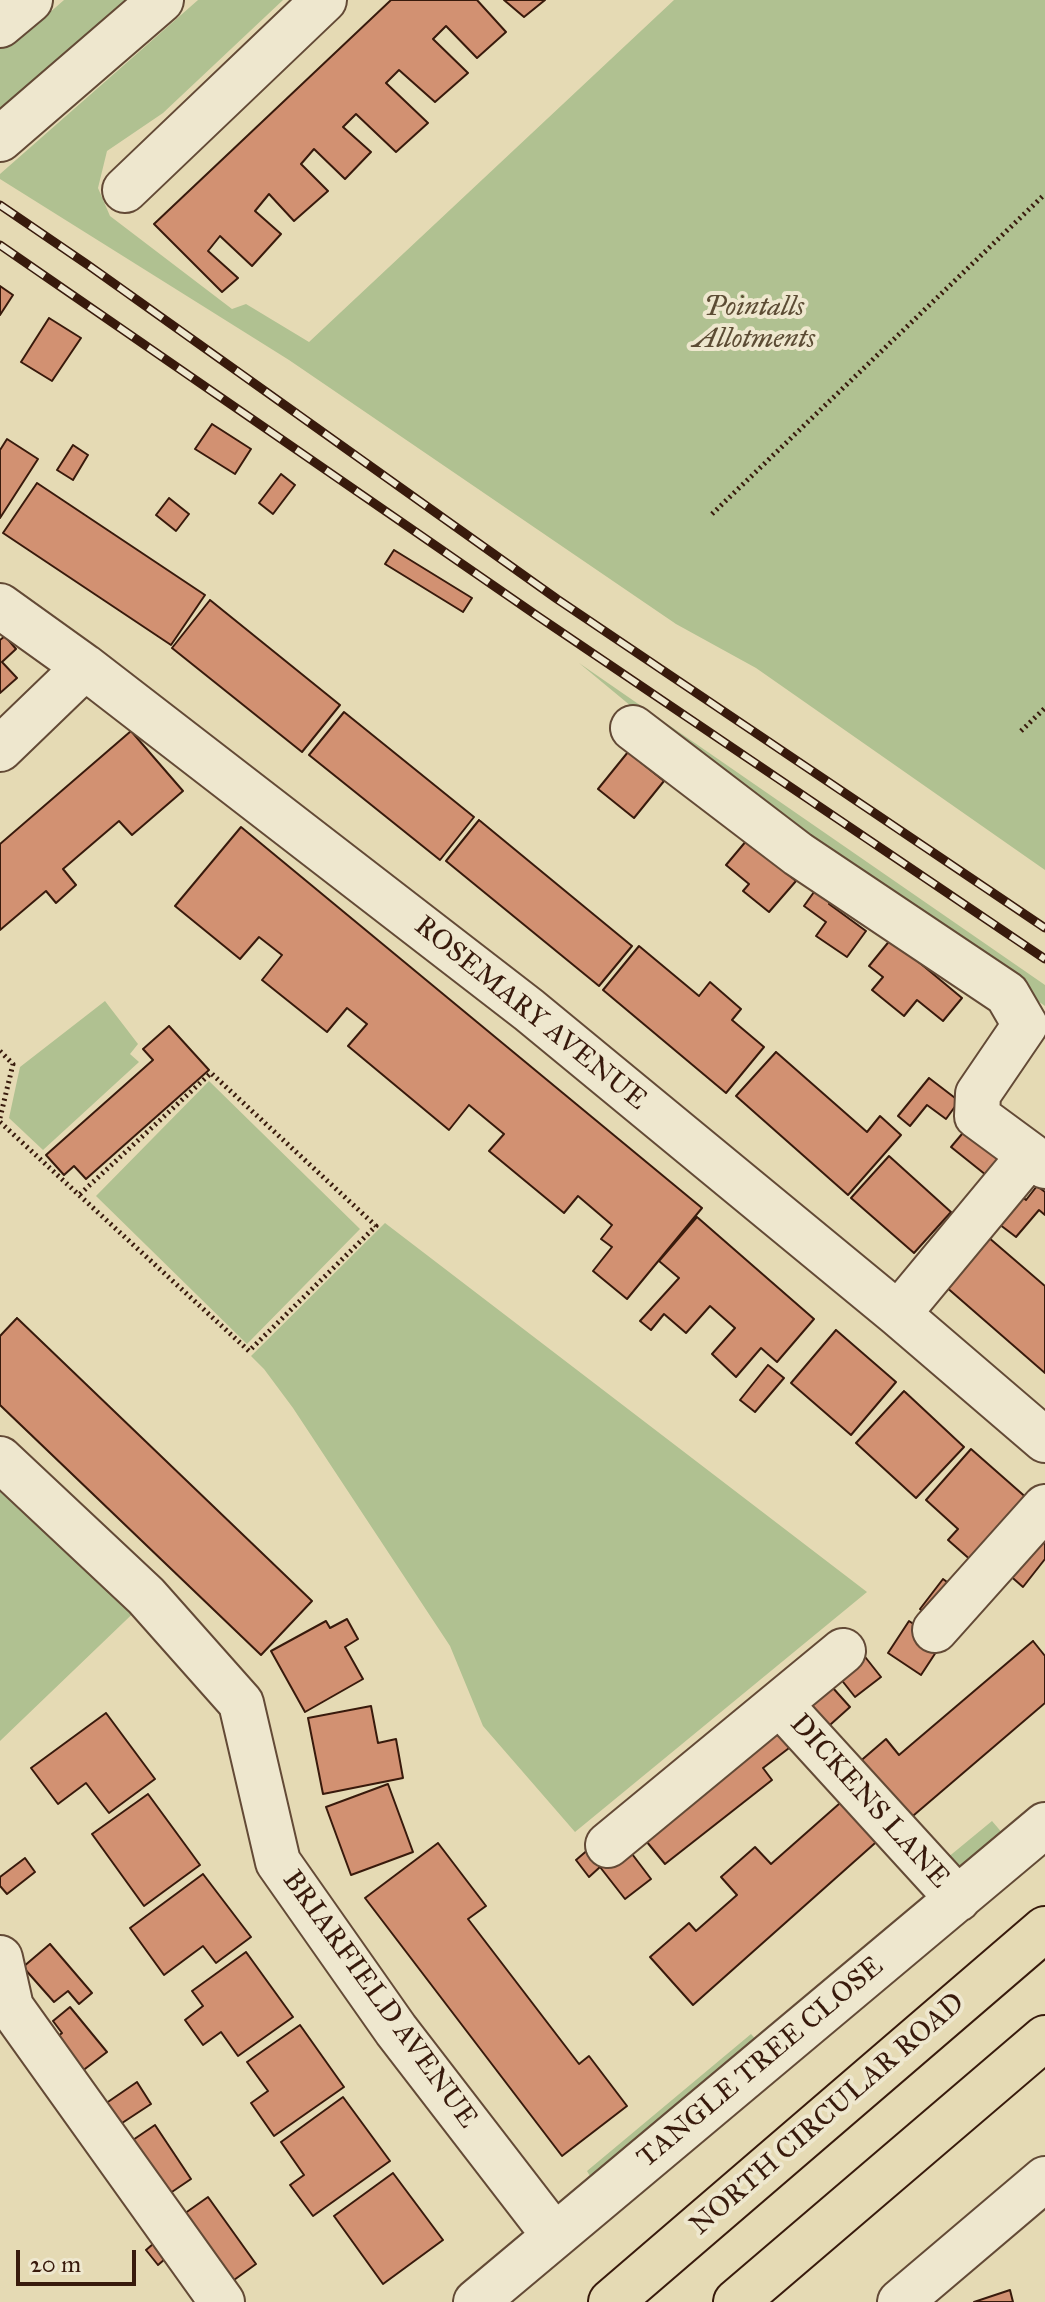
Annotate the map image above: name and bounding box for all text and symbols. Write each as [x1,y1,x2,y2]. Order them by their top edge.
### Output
park label: Pointalls Allotments [693,291,815,357]
street label: ROSEMARY AVENUE [407,910,653,1118]
street label: DICKENS LANE [782,1708,956,1896]
street label: BRIARFIELD AVENUE [274,1865,484,2135]
street label: TANGLE TREE CLOSE [631,1950,891,2176]
street label: NORTH CIRCULAR ROAD [684,1987,972,2243]
scale bar [20,2234,140,2284]
text: 20 m [30,2249,81,2279]

